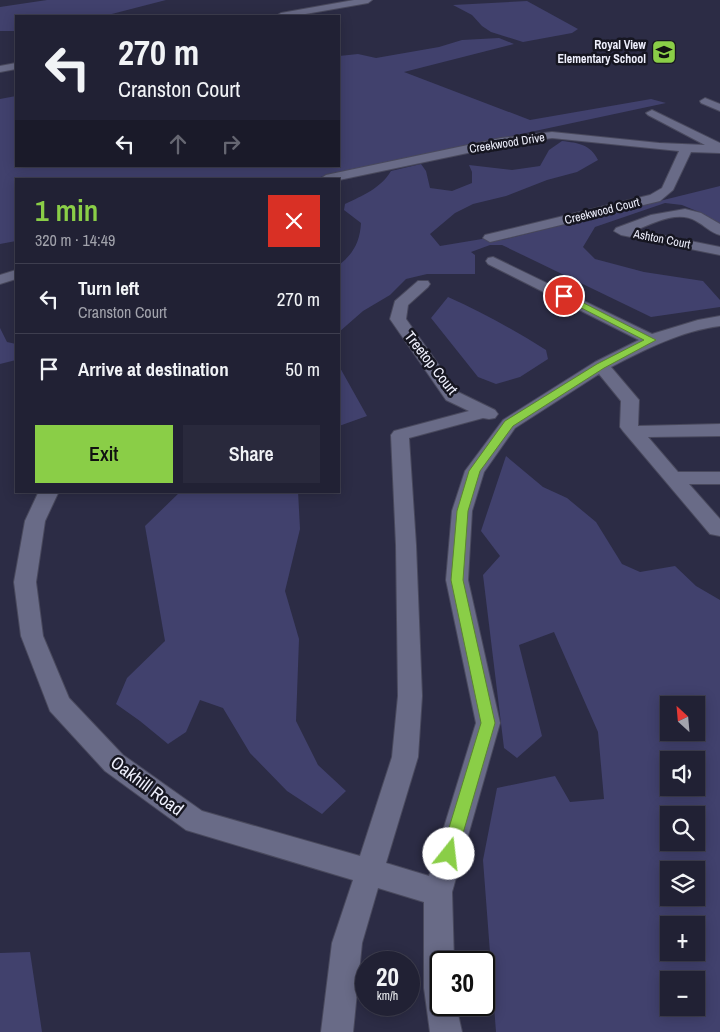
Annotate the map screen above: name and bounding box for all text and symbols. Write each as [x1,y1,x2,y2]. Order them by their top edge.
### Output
text: 270 m [118,29,199,76]
icon: left [35,35,100,100]
place label: Royal View Elementary School [557,37,646,67]
school or university icon: Royal View Elementary School [651,39,677,65]
text: Cranston Court [118,74,240,104]
street label: Creekwood Drive [468,129,546,157]
icon: left [111,130,139,158]
icon: ahead [164,130,192,158]
icon: right [217,130,245,158]
text: 1 min [35,190,98,230]
street label: Creekwood Court [563,194,641,228]
button: close [268,195,320,247]
street label: Ashton Court [631,225,692,252]
text: 320 m · 14:49 [35,229,115,251]
text: Turn left [78,275,139,301]
pin [543,275,585,317]
icon: arrive [550,282,578,310]
icon: left [35,285,63,313]
text: 270 m [277,286,320,312]
text: Cranston Court [78,301,167,323]
street label: Treetop Court [400,327,463,399]
icon: arrive [35,355,63,383]
text: Arrive at destination [78,356,229,382]
text: 50 m [285,356,320,382]
button: Exit [35,425,173,483]
button: Share [183,425,320,483]
north arrow [660,696,705,741]
map controls [660,696,705,1016]
street label: Oakhill Road [106,750,189,821]
button: sound [660,751,705,796]
button: search [660,806,705,851]
position arrow [422,827,474,879]
button: layers [660,861,705,906]
button: + [660,916,705,961]
speed limit sign: 30 [430,951,495,1016]
text: 20 [376,960,399,994]
button: − [660,971,705,1016]
text: km/h [377,988,398,1004]

